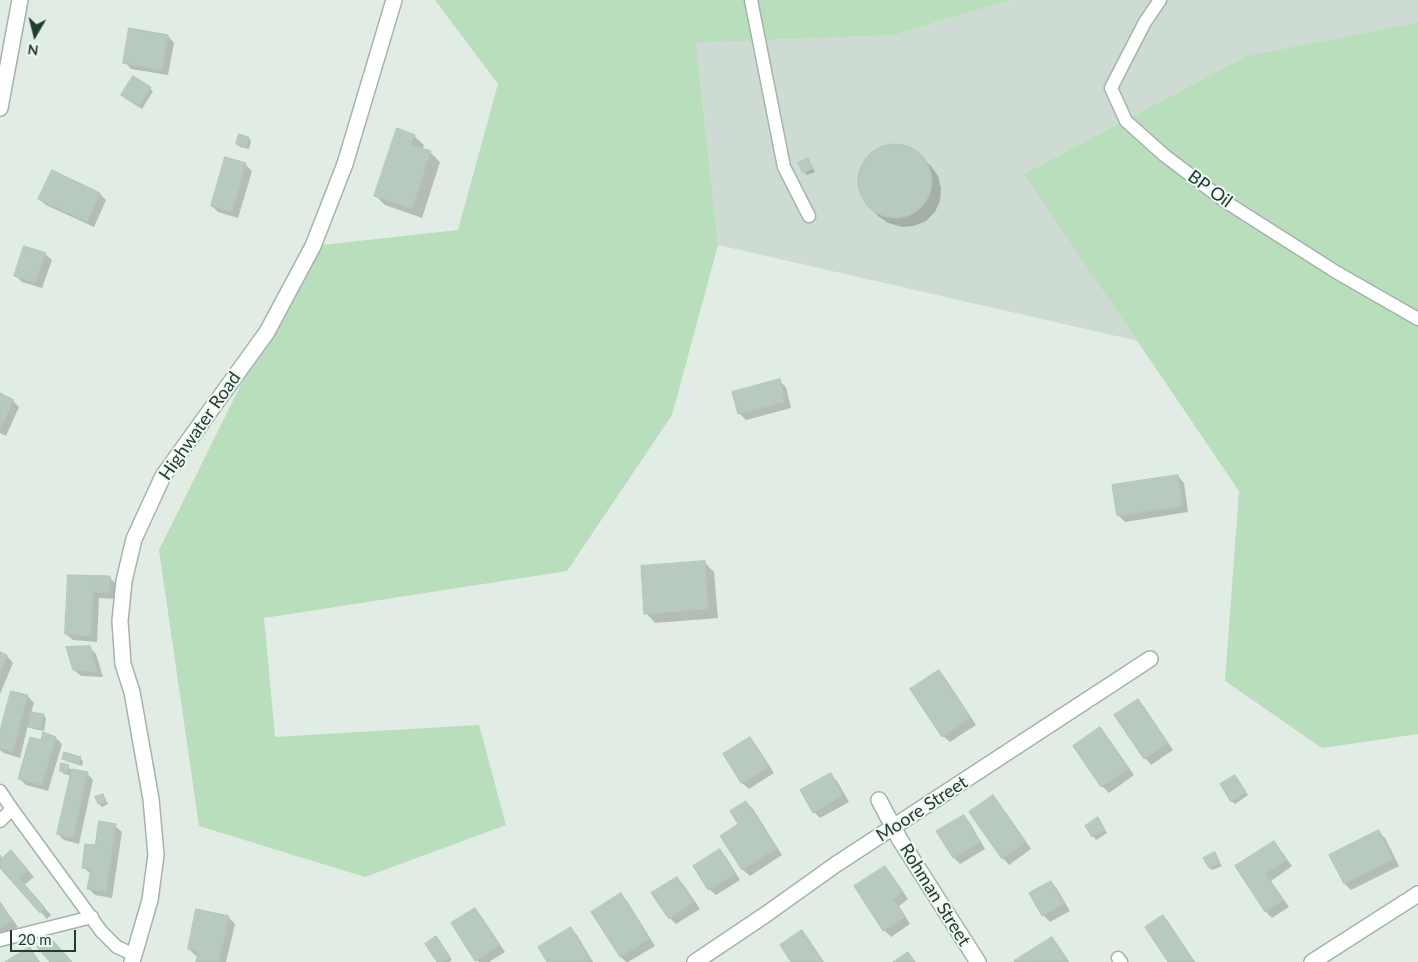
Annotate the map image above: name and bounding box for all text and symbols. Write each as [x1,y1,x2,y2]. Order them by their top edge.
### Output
north arrow [10,10,60,60]
text: N [26,41,39,60]
street label: BP Oil [1183,166,1237,212]
street label: Highwater Road [155,368,245,484]
street label: Moore Street [872,771,972,847]
street label: Rohman Street [895,840,975,950]
scale bar [12,920,79,952]
text: 20 m [18,930,52,948]

